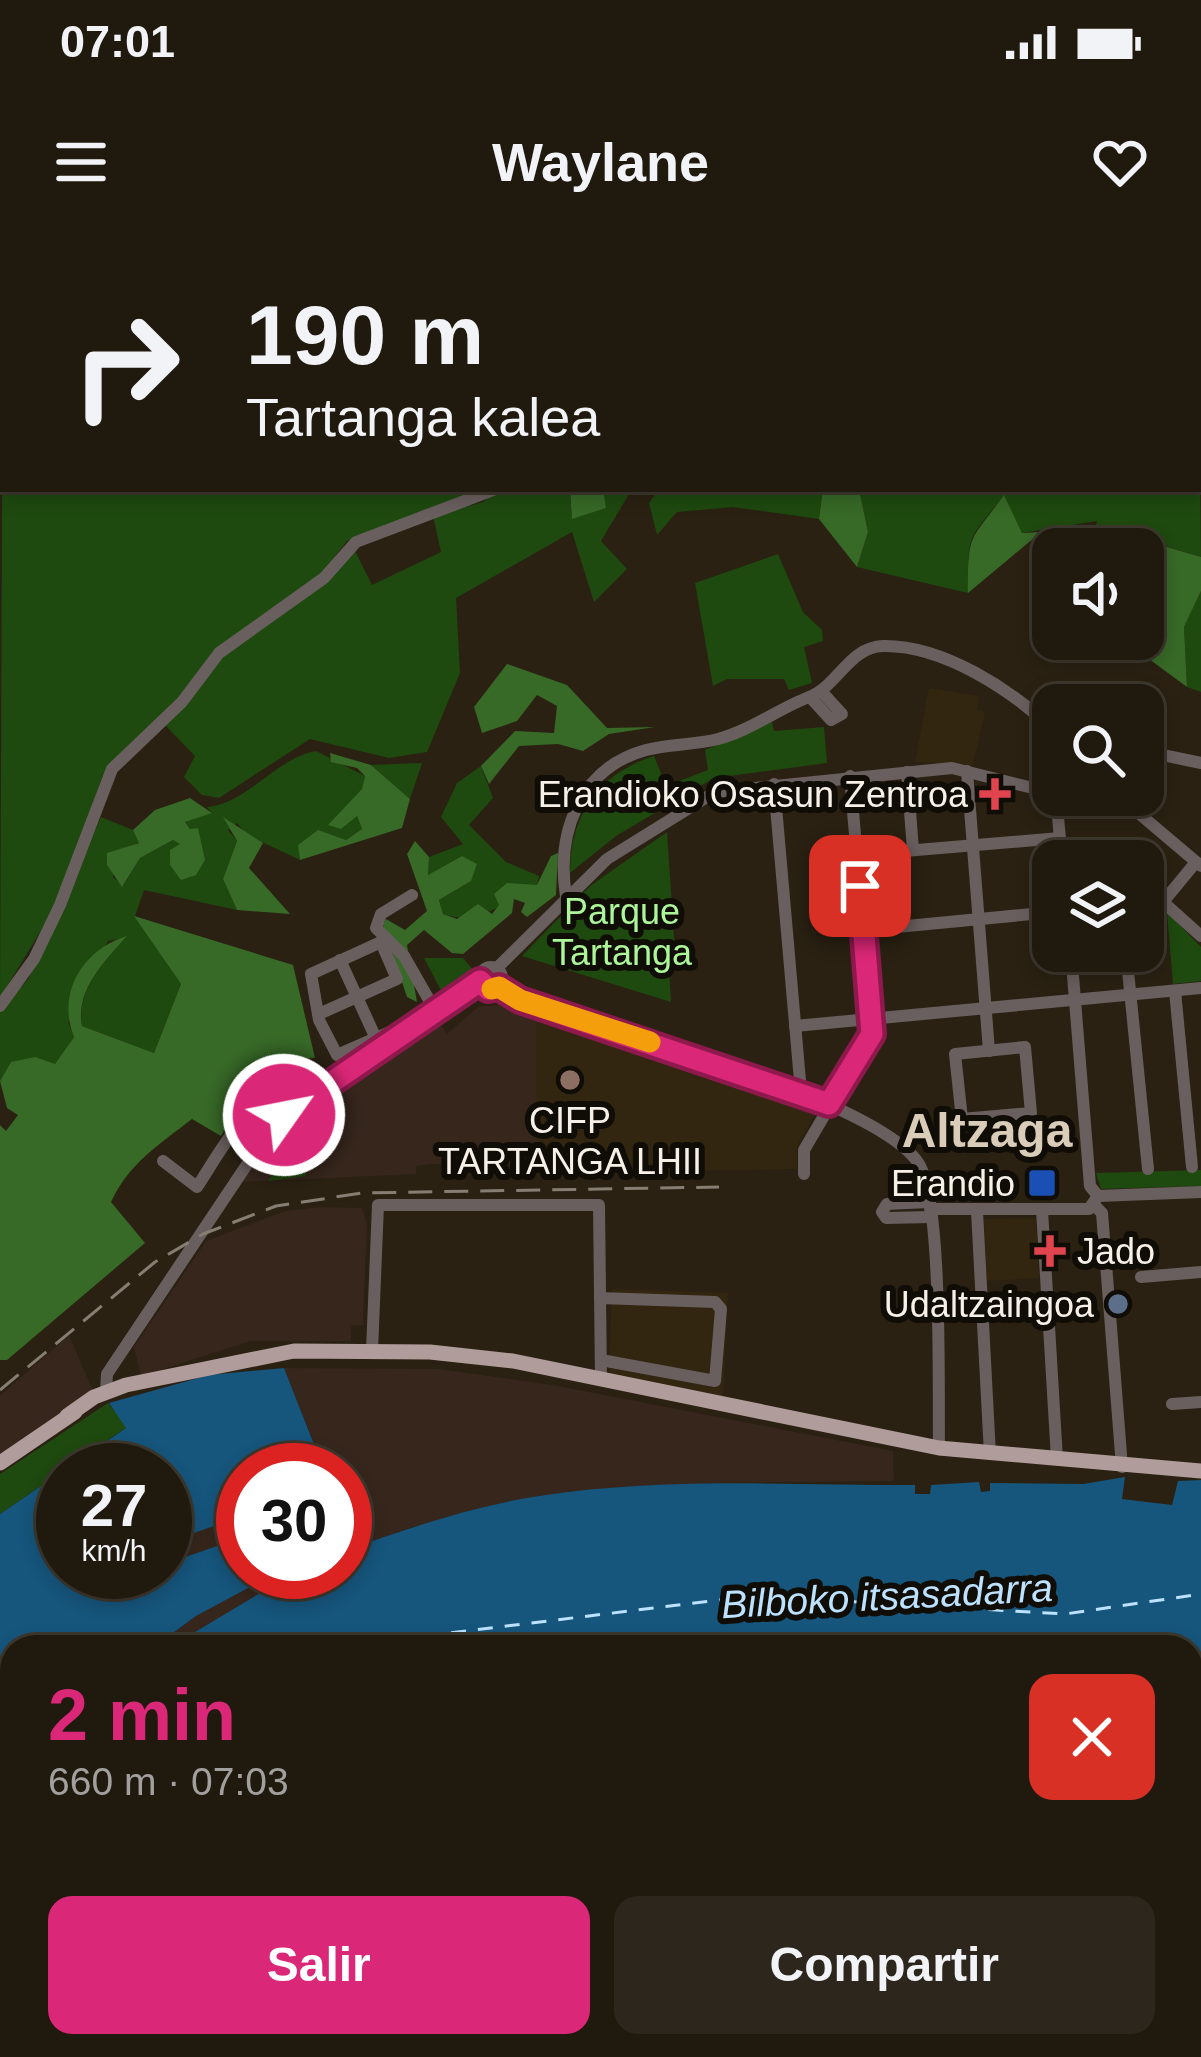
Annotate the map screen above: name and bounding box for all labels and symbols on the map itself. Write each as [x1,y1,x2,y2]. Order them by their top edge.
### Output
place label: Erandioko Osasun Zentroa [538,774,969,815]
marker: Erandioko Osasun Zentroa [979,778,1011,810]
pin [809,835,911,937]
park label: Parque Tartanga [552,891,693,973]
position arrow [221,1052,347,1178]
marker: CIFP TARTANGA LHII [557,1067,583,1093]
place label: CIFP TARTANGA LHII [438,1100,702,1182]
district label: Altzaga [902,1104,1073,1157]
place label: Erandio [891,1163,1015,1204]
marker: Erandio [1026,1167,1058,1199]
place label: Jado [1077,1231,1155,1272]
marker: Jado [1034,1235,1066,1267]
place label: Udaltzaingoa [884,1284,1095,1325]
marker: Udaltzaingoa [1105,1291,1131,1317]
speed limit sign: 30 [216,1443,372,1599]
water label: Bilboko itsasadarra [720,1566,1054,1626]

